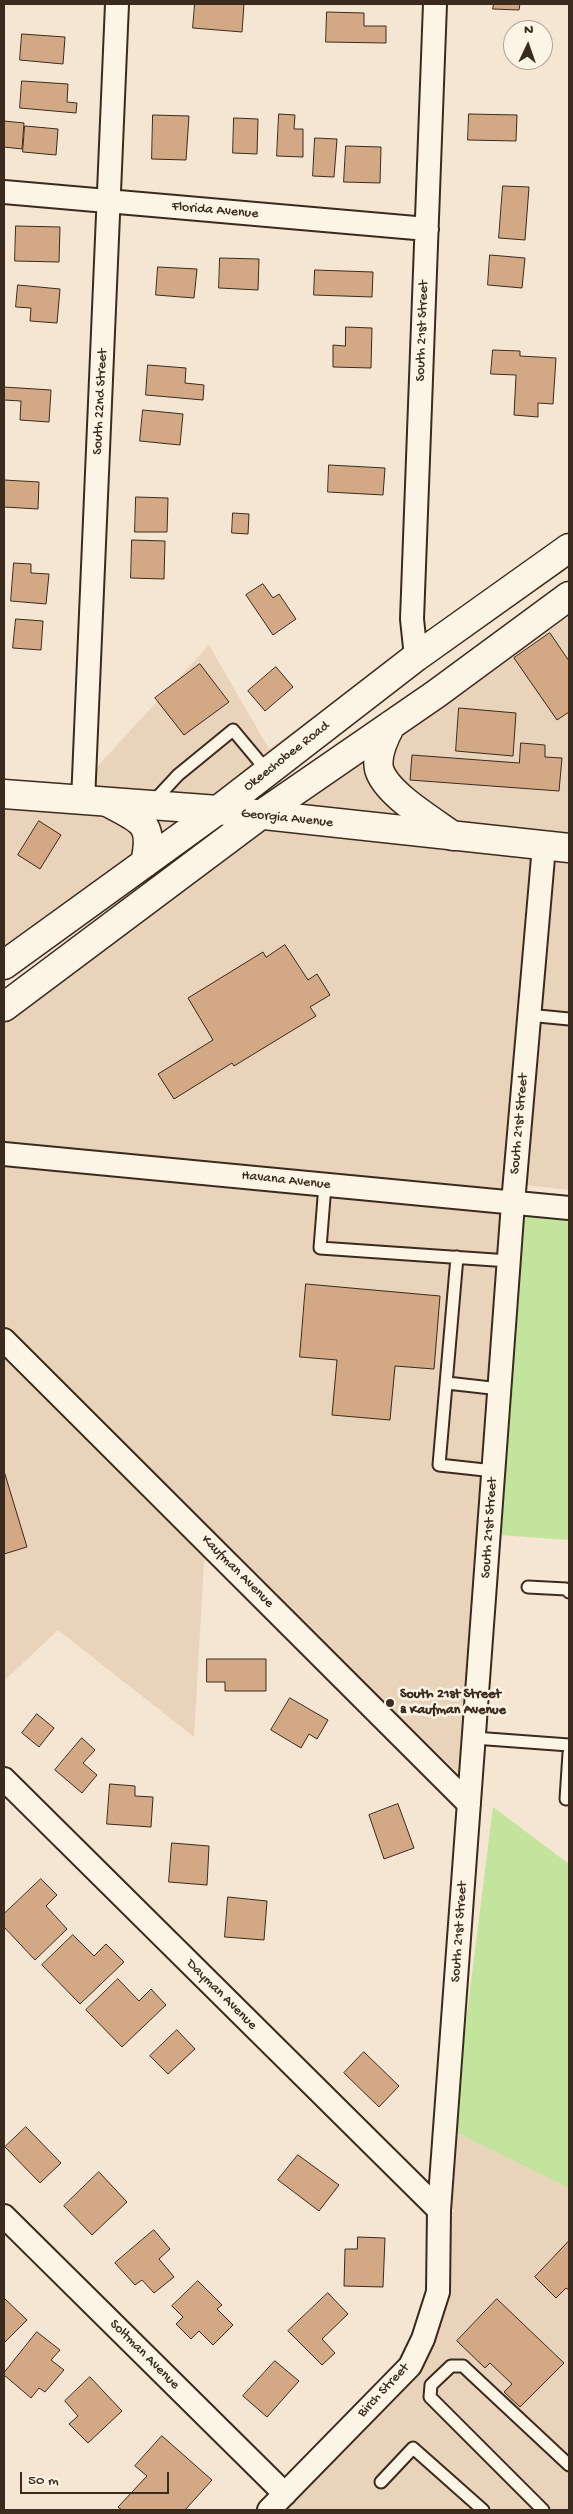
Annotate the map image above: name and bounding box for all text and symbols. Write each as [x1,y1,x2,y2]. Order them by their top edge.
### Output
north arrow [503,20,553,70]
text: N [524,22,534,39]
street label: Florida Avenue [171,199,259,223]
street label: South 21st Street [413,280,433,382]
street label: South 22nd Street [90,349,112,455]
street label: Okeechobee Road [241,718,333,796]
street label: Georgia Avenue [240,806,334,832]
street label: South 21st Street [507,1073,533,1175]
street label: Havana Avenue [241,1168,331,1194]
street label: South 21st Street [478,1477,502,1579]
street label: Kaufman Avenue [197,1532,277,1612]
place label: South 21st Street & Kaufman Avenue [400,1687,506,1720]
marker: South 21st Street & Kaufman Avenue [384,1697,396,1709]
street label: South 21st Street [448,1881,472,1983]
street label: Dayman Avenue [182,1956,260,2034]
street label: Soltman Avenue [105,2316,183,2394]
street label: Birch Street [355,2360,413,2422]
scale bar [22,2462,171,2494]
text: 50 m [28,2472,59,2490]

